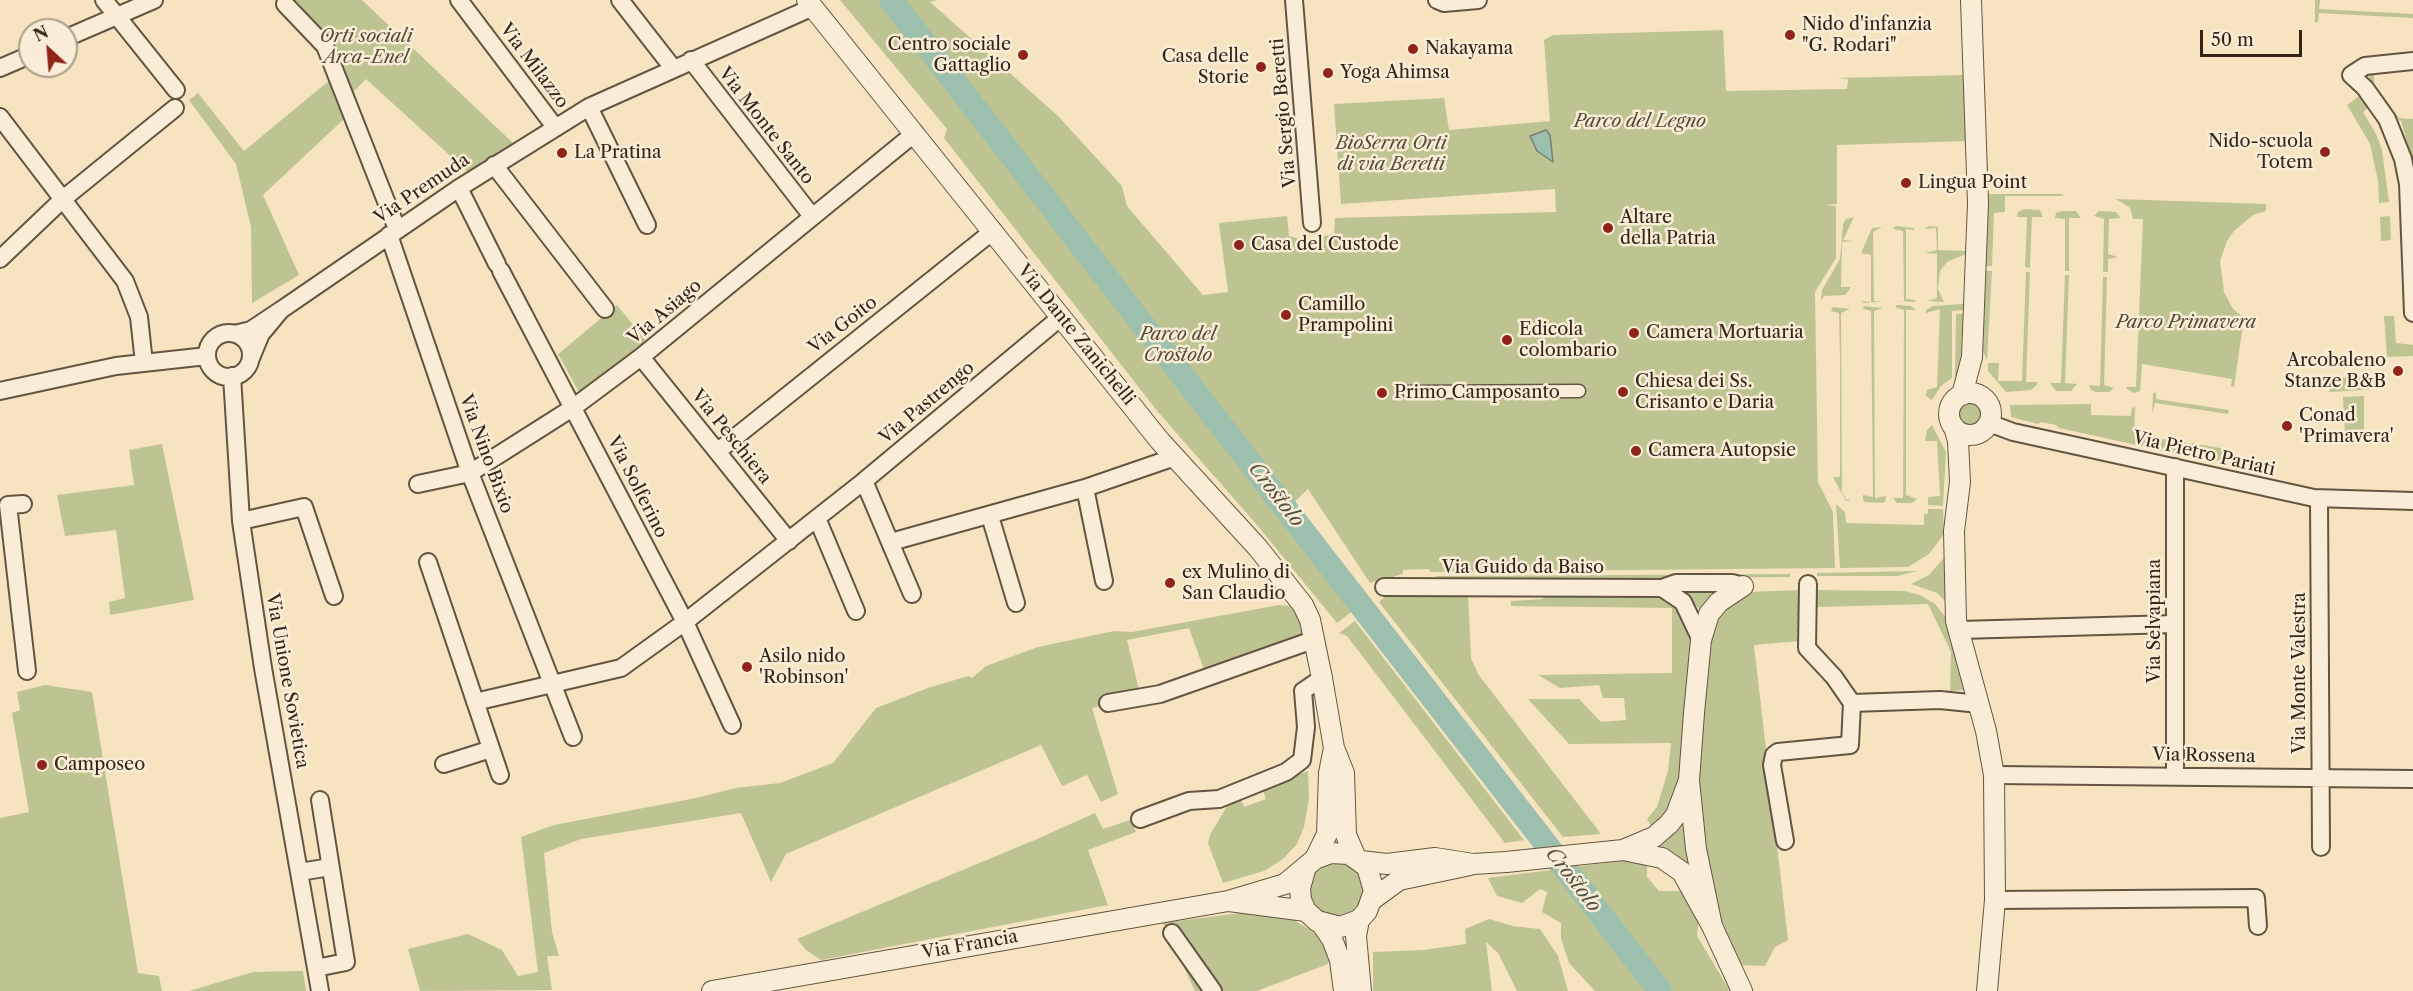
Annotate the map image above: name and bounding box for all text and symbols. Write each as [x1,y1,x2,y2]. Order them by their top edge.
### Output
place label: Nido d'infanzia "G. Rodari" [1802,14,1932,57]
north arrow [18,18,78,78]
scale bar [2203,18,2305,56]
street label: Via Milazzo [495,19,573,113]
text: N [30,22,52,46]
park label: Orti sociali Arca-Enel [320,26,412,68]
marker: Nido d'infanzia "G. Rodari" [1783,28,1797,42]
text: 50 m [2211,29,2254,51]
place label: Centro sociale Gattaglio [888,34,1011,76]
street label: Via Sergio Beretti [1267,37,1301,189]
place label: Nakayama [1425,38,1513,60]
marker: Nakayama [1406,42,1420,56]
place label: Casa delle Storie [1162,46,1249,88]
marker: Centro sociale Gattaglio [1016,48,1030,62]
marker: Casa delle Storie [1254,60,1268,74]
place label: Yoga Ahimsa [1340,62,1450,84]
street label: Via Monte Santo [714,63,818,189]
marker: Yoga Ahimsa [1321,66,1335,80]
park label: Parco del Legno [1574,111,1706,133]
place label: Nido-scuola Totem [2208,131,2313,174]
park label: BioSerra Orti di via Beretti [1335,133,1447,176]
place label: La Pratina [574,142,662,164]
marker: Nido-scuola Totem [2318,145,2332,159]
marker: La Pratina [555,146,569,160]
street label: Via Premuda [370,149,474,229]
place label: Lingua Point [1918,172,2027,194]
marker: Lingua Point [1899,176,1913,190]
place label: Altare della Patria [1620,207,1716,250]
marker: Altare della Patria [1601,221,1615,235]
place label: Casa del Custode [1251,234,1399,256]
marker: Casa del Custode [1232,238,1246,252]
street label: Via Dante Zanichelli [1013,260,1139,410]
street label: Via Asiago [624,275,706,349]
street label: Via Goito [804,292,882,358]
place label: Camillo Prampolini [1298,294,1393,336]
marker: Camillo Prampolini [1279,308,1293,322]
park label: Parco Primavera [2116,312,2256,334]
place label: Edicola colombario [1519,319,1617,362]
place label: Camera Mortuaria [1646,322,1804,344]
park label: Parco del Crostolo [1140,324,1216,366]
marker: Camera Mortuaria [1627,326,1641,340]
marker: Edicola colombario [1500,333,1514,347]
place label: Arcobaleno Stanze B&B [2284,350,2386,392]
street label: Via Pastrengo [875,357,979,449]
marker: Arcobaleno Stanze B&B [2391,364,2405,378]
place label: Chiesa dei Ss. Crisanto e Daria [1635,371,1774,413]
place label: Primo Camposanto [1394,382,1560,404]
street label: Via Peschiera [686,385,776,489]
marker: Chiesa dei Ss. Crisanto e Daria [1616,385,1630,399]
marker: Primo Camposanto [1375,386,1389,400]
street label: Via Nino Bixio [454,392,518,516]
place label: Conad 'Primavera' [2299,405,2394,448]
marker: Conad 'Primavera' [2280,419,2294,433]
street label: Via Pietro Pariati [2131,427,2277,481]
street label: Via Solferino [602,432,672,542]
place label: Camera Autopsie [1648,440,1796,462]
marker: Camera Autopsie [1629,444,1643,458]
water label: Crostolo [1243,458,1309,532]
street label: Via Guido da Baiso [1442,557,1604,579]
street label: Via Selvapiana [2144,559,2166,683]
place label: ex Mulino di San Claudio [1182,562,1290,604]
marker: ex Mulino di San Claudio [1163,576,1177,590]
street label: Via Unione Sovietica [261,592,313,770]
street label: Via Monte Valestra [2289,592,2311,754]
place label: Asilo nido 'Robinson' [759,646,848,688]
marker: Asilo nido 'Robinson' [740,660,754,674]
street label: Via Rossena [2152,744,2256,768]
place label: Camposeo [54,754,145,776]
marker: Camposeo [35,758,49,772]
water label: Crostolo [1540,843,1606,917]
street label: Via Francia [920,926,1020,964]

